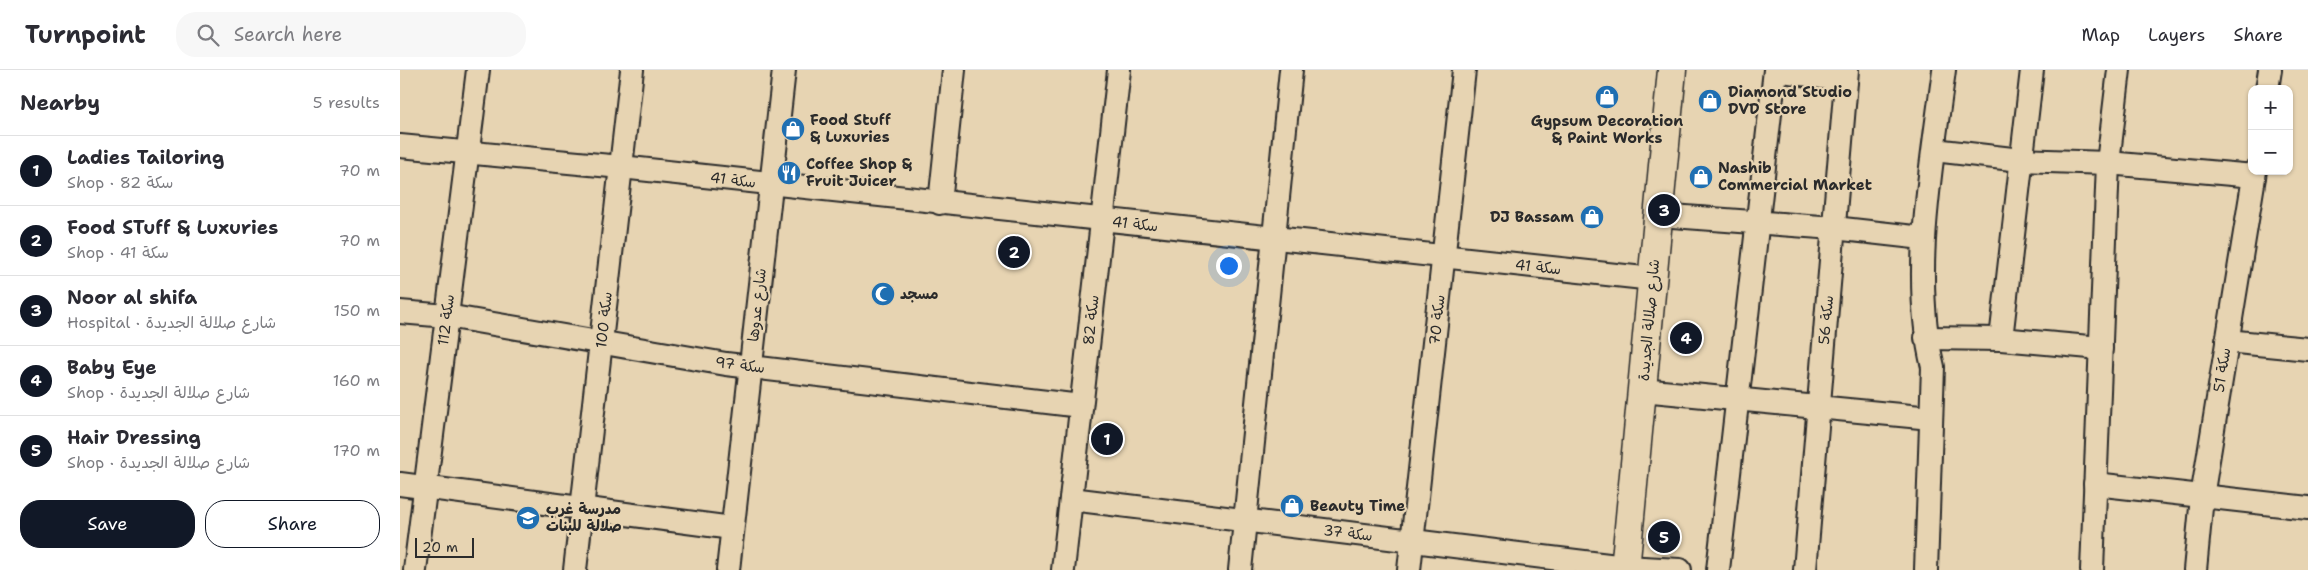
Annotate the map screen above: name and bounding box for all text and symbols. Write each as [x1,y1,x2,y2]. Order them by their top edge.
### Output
search box [176,12,526,57]
text: Turnpoint [25,19,146,51]
icon: search [194,21,222,49]
text: Search here [234,22,342,47]
text: Map [2082,23,2120,47]
text: Layers [2148,23,2205,47]
text: Share [2233,23,2283,47]
place label: Diamond Studio DVD Store [1728,82,1852,119]
shop icon: Gypsum Decoration & Paint Works [1594,84,1620,110]
map controls [2248,85,2293,175]
button: + [2248,85,2293,130]
shop icon: Diamond Studio DVD Store [1697,88,1723,114]
text: Nearby [20,89,100,117]
text: 5 results [313,92,380,113]
place label: Food Stuff & Luxuries [810,110,892,147]
place label: Gypsum Decoration & Paint Works [1531,111,1683,148]
shop icon: Food Stuff & Luxuries [780,116,806,142]
button: − [2248,130,2293,175]
text: Ladies Tailoring [67,145,224,170]
place label: Coffee Shop & Fruit Juicer [806,154,913,191]
place label: Nashib Commercial Market [1718,158,1872,195]
text: 1 [32,160,40,181]
text: 70 m [339,160,380,181]
restaurant icon: Coffee Shop & Fruit Juicer [776,160,802,186]
shop icon: Nashib Commercial Market [1688,164,1714,190]
street label: سكة 41 [709,167,757,193]
text: Shop · سكة 82 [67,172,173,193]
pin: 3 [1648,191,1680,229]
shop icon: DJ Bassam [1579,204,1605,230]
place label: DJ Bassam [1490,207,1574,227]
street label: سكة 41 [1111,212,1159,236]
text: Food STuff & Luxuries [67,215,278,240]
text: 2 [30,230,42,251]
text: 70 m [339,230,380,251]
pin: 2 [998,233,1030,271]
text: Shop · سكة 41 [67,242,169,263]
your location [1216,253,1242,279]
street label: سكة 41 [1514,255,1562,279]
street label: شارع صلالة الجديدة [1634,258,1664,382]
street label: شارع عدوها [743,267,771,343]
mosque icon: مسجد [870,281,896,307]
place label: مسجد [900,284,938,304]
text: Noor al shifa [67,285,197,310]
street label: سكة 100 [591,291,617,349]
street label: سكة 112 [433,293,459,347]
street label: سكة 82 [1078,294,1104,346]
street label: سكة 70 [1424,294,1450,346]
street label: سكة 56 [1814,294,1838,346]
text: 3 [30,300,42,321]
text: 150 m [333,300,380,321]
text: Hospital · شارع صلالة الجديدة [67,312,276,333]
pin: 4 [1670,319,1702,357]
street label: سكة 51 [2209,346,2235,394]
street label: سكة 97 [714,352,766,378]
text: Baby Eye [67,355,157,380]
text: 4 [30,370,42,391]
text: 160 m [333,370,380,391]
text: Shop · شارع صلالة الجديدة [67,382,250,403]
pin: 1 [1091,420,1123,458]
text: Hair Dressing [67,425,201,450]
text: 5 [31,440,41,461]
text: 170 m [333,440,380,461]
text: Shop · شارع صلالة الجديدة [67,452,250,473]
shop icon: Beauty Time [1279,493,1305,519]
place label: Beauty Time [1310,496,1405,516]
place label: مدرسة غرب صلالة للبنات [546,499,622,536]
button: Save [20,500,195,548]
button: Share [205,500,380,548]
school or university icon: مدرسة غرب صلالة للبنات [515,505,541,531]
pin: 5 [1648,518,1680,556]
street label: سكة 37 [1322,520,1374,546]
scale bar [415,535,474,558]
text: 20 m [422,538,458,556]

